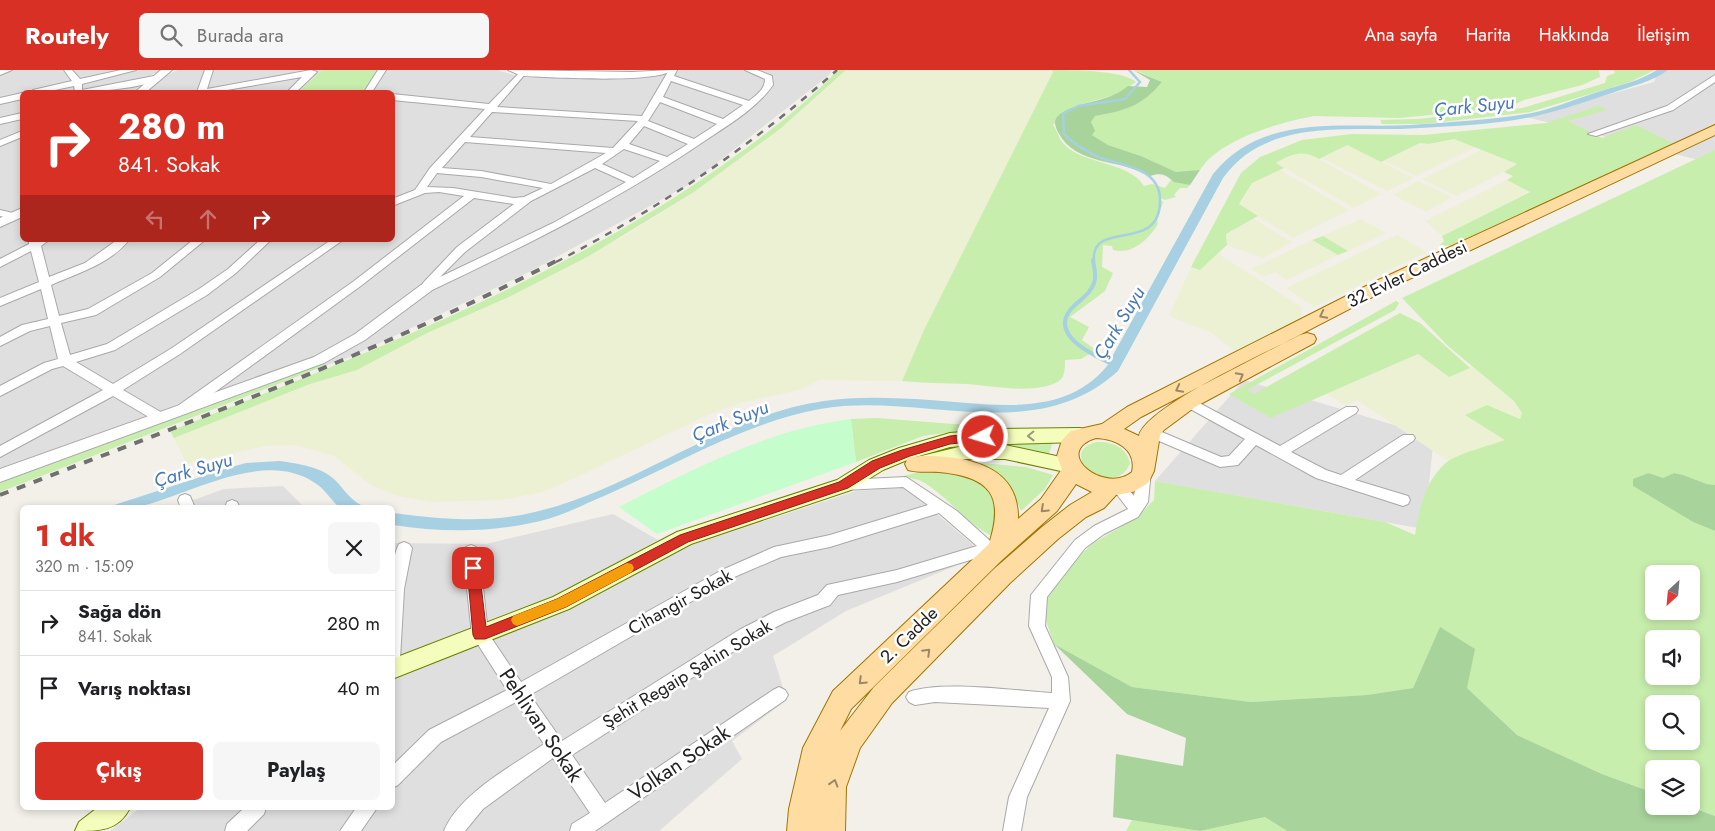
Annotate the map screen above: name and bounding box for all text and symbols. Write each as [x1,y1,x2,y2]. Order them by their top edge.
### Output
search box [139,13,489,58]
text: Routely [25,18,109,53]
icon: search [157,21,185,49]
text: Burada ara [197,22,284,49]
text: Ana sayfa [1364,22,1437,48]
text: Harita [1465,22,1511,48]
text: Hakkında [1539,22,1609,48]
text: İletişim [1637,22,1690,48]
water label: Çark Suyu [1432,88,1516,124]
text: 280 m [118,102,225,152]
icon: right [35,110,100,175]
text: 841. Sokak [118,148,220,180]
icon: left [141,205,169,233]
icon: ahead [194,205,222,233]
icon: right [247,205,275,233]
street label: 32 Evler Caddesi [1342,234,1472,314]
water label: Çark Suyu [1087,281,1152,365]
one-way arrow [1319,309,1328,319]
one-way arrow [1235,372,1244,382]
one-way arrow [1175,383,1184,393]
water label: Çark Suyu [687,393,773,449]
position arrow [956,410,1008,462]
one-way arrow [1027,430,1035,441]
water label: Çark Suyu [150,446,236,494]
one-way arrow [1040,503,1049,512]
text: 1 dk [35,514,95,557]
button: close [328,522,380,574]
pin [452,547,494,589]
icon: arrive [459,554,487,582]
text: 320 m · 15:09 [35,555,134,578]
street label: Cihangir Sokak [623,563,737,641]
north arrow [1645,565,1700,620]
map controls [1645,565,1700,815]
text: Sağa dön [78,598,162,625]
street label: 2. Cadde [874,601,944,669]
icon: right [35,609,63,637]
text: 280 m [327,610,380,637]
street label: Şehit Regaip Şahin Sokak [597,613,777,735]
text: 841. Sokak [78,625,152,648]
button: sound [1645,630,1700,685]
one-way arrow [921,649,930,658]
street label: Pehlivan Sokak [492,662,591,788]
icon: arrive [35,674,63,702]
text: Varış noktası [78,675,191,702]
text: 40 m [337,675,380,702]
one-way arrow [858,675,867,684]
button: search [1645,695,1700,750]
street label: Volkan Sokak [622,718,736,808]
button: Çıkış [35,742,203,800]
button: Paylaş [213,742,380,800]
button: layers [1645,760,1700,815]
one-way arrow [829,779,839,787]

